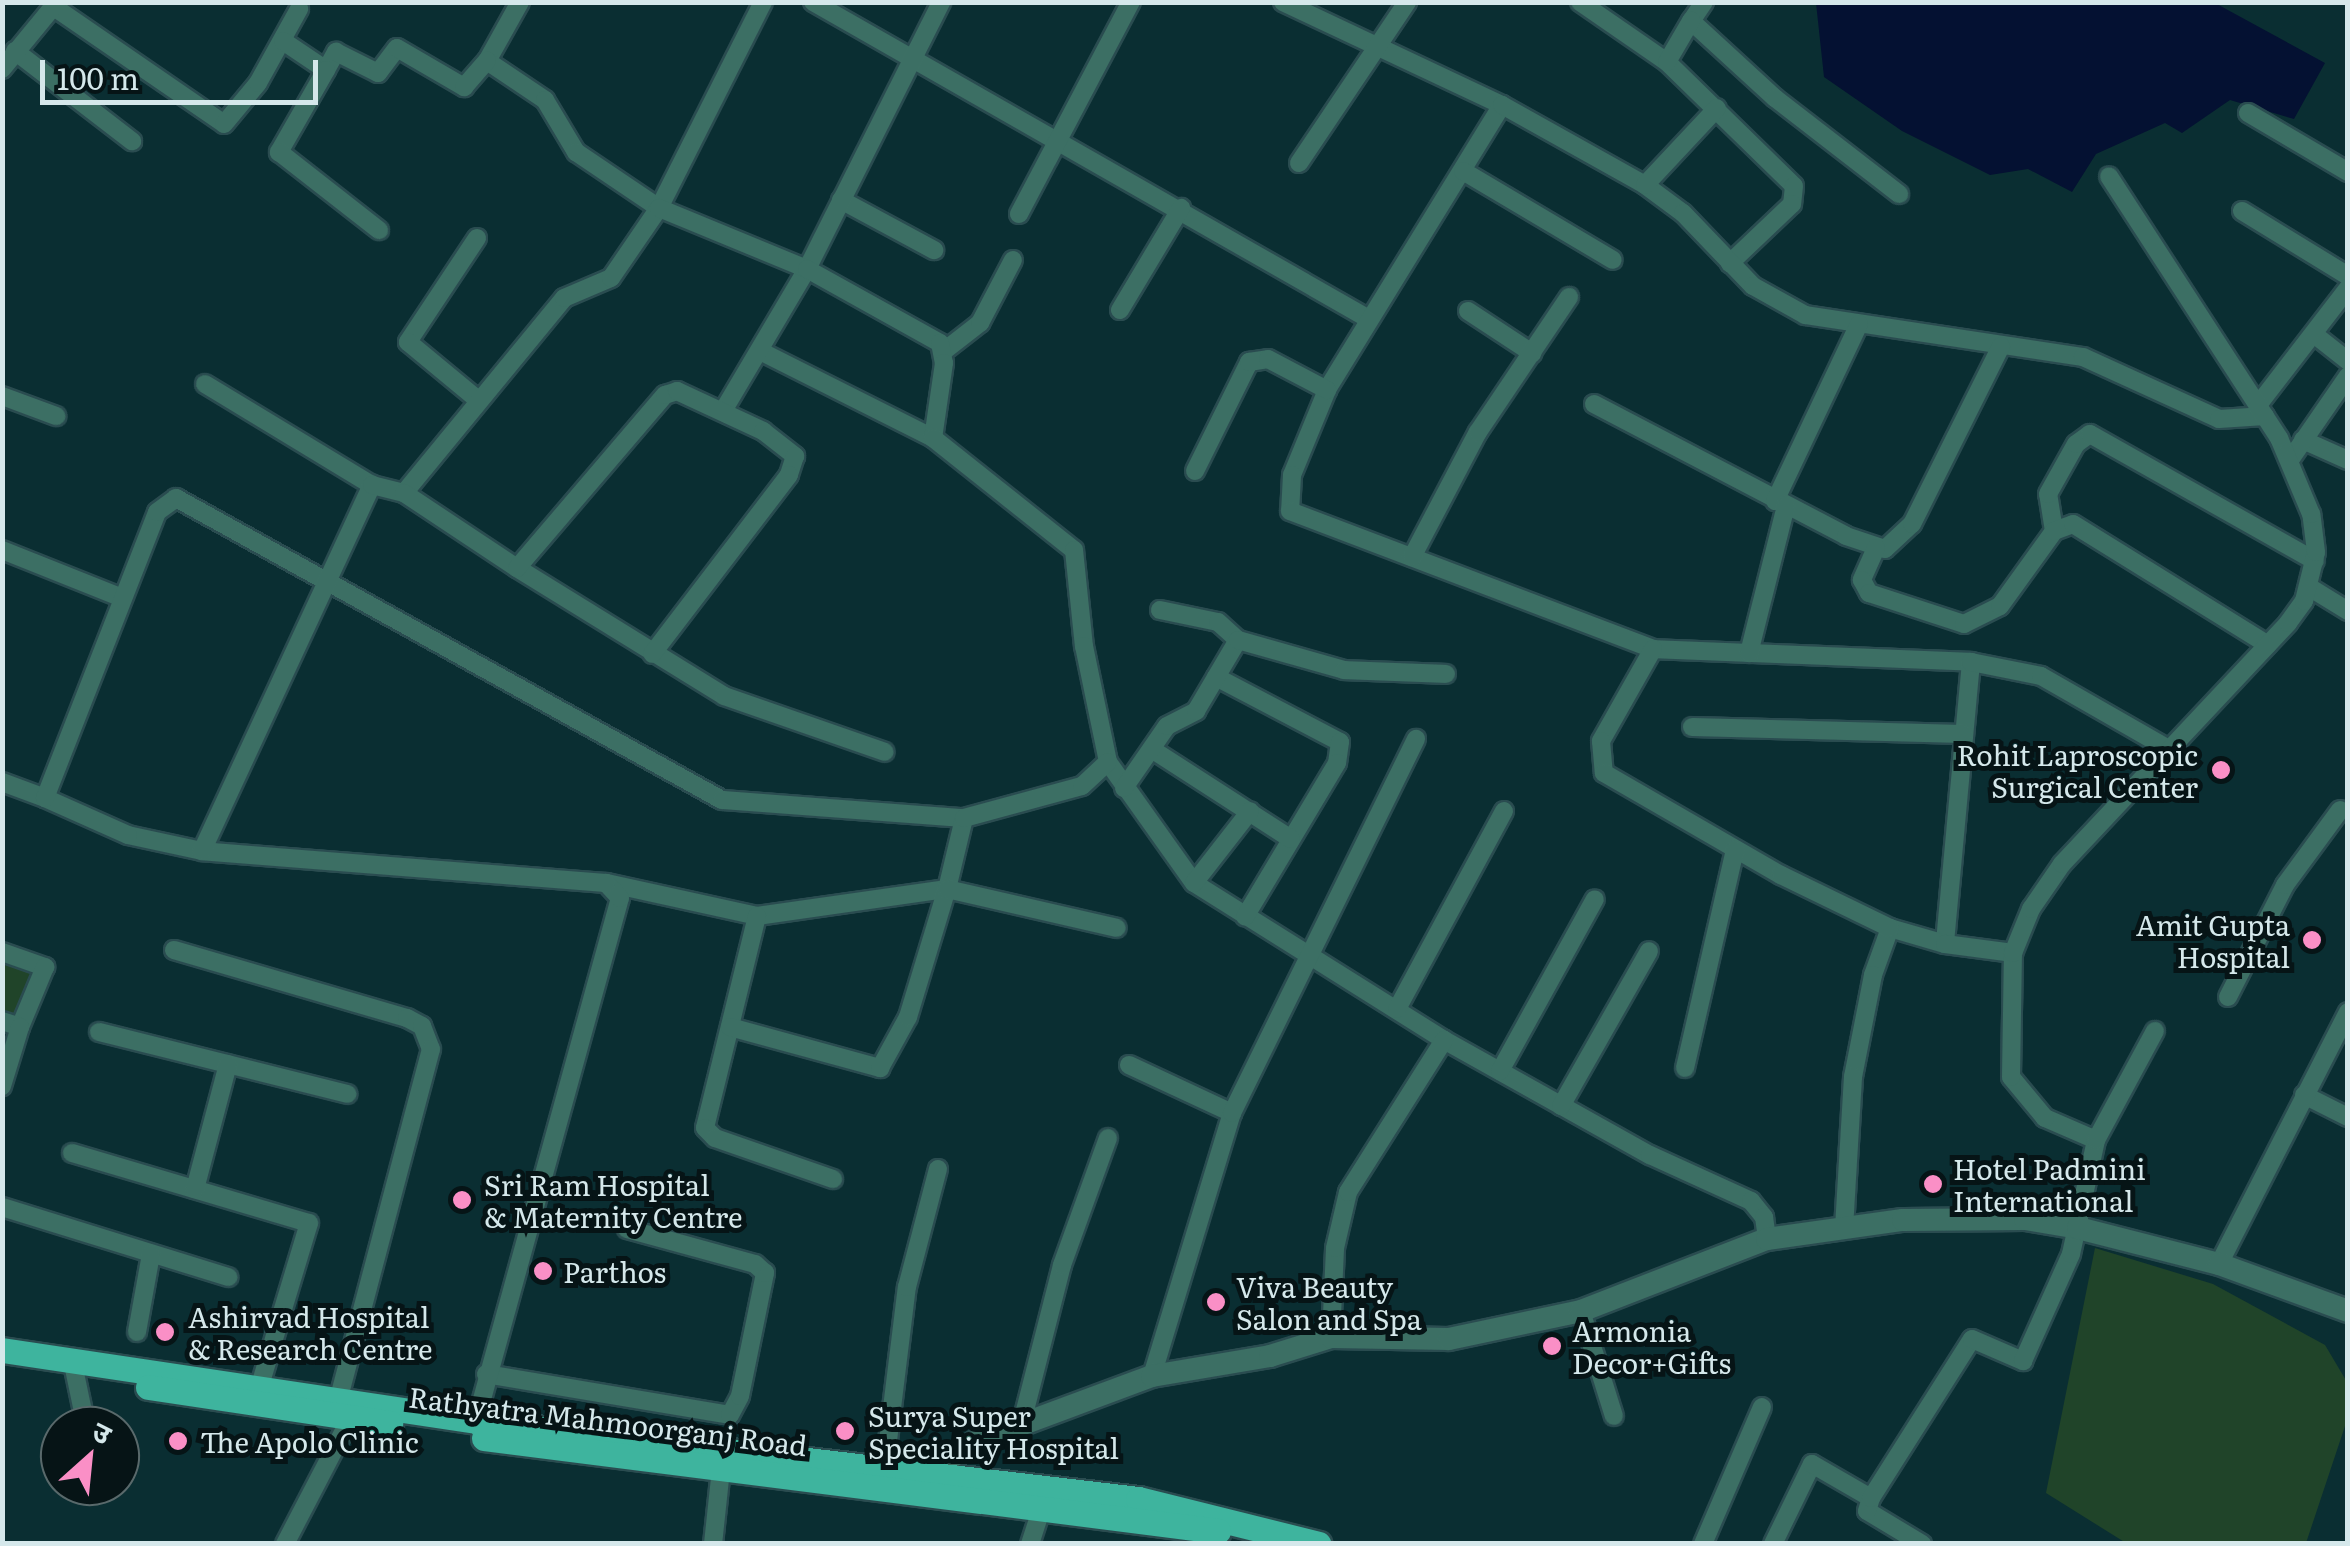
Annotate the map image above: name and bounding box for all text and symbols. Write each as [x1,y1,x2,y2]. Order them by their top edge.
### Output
scale bar [45,40,322,102]
text: 100 m [57,55,139,99]
place label: Rohit Laproscopic Surgical Center [1957,737,2198,803]
marker: Rohit Laproscopic Surgical Center [2208,757,2234,783]
place label: Amit Gupta Hospital [2136,907,2290,973]
marker: Amit Gupta Hospital [2299,927,2325,953]
place label: Hotel Padmini International [1953,1151,2146,1217]
place label: Sri Ram Hospital & Maternity Centre [484,1167,742,1233]
marker: Hotel Padmini International [1922,1173,1944,1195]
marker: Sri Ram Hospital & Maternity Centre [449,1187,475,1213]
place label: Parthos [563,1254,666,1288]
marker: Parthos [532,1260,554,1282]
place label: Viva Beauty Salon and Spa [1236,1269,1422,1335]
marker: Viva Beauty Salon and Spa [1205,1291,1227,1313]
place label: Ashirvad Hospital & Research Centre [188,1299,432,1365]
place label: Armonia Decor+Gifts [1572,1313,1731,1379]
marker: Ashirvad Hospital & Research Centre [152,1319,178,1345]
marker: Armonia Decor+Gifts [1541,1335,1563,1357]
street label: Rathyatra Mahmoorganj Road [407,1379,809,1461]
place label: Surya Super Speciality Hospital [868,1398,1119,1464]
north arrow [40,1406,140,1506]
text: उ [86,1409,120,1453]
marker: Surya Super Speciality Hospital [832,1418,858,1444]
place label: The Apolo Clinic [200,1424,419,1458]
marker: The Apolo Clinic [165,1428,191,1454]

